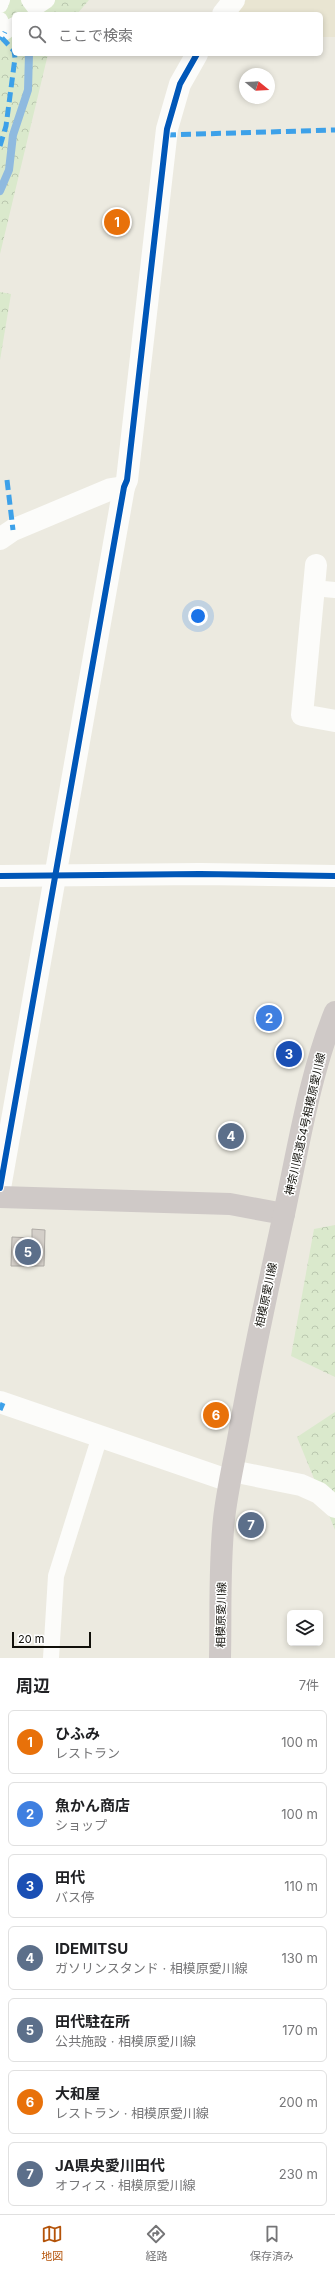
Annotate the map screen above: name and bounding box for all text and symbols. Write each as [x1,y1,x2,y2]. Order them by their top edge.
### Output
search box [12,12,323,56]
icon: search [26,23,48,45]
text: ここで検索 [58,26,133,45]
north arrow [239,68,275,104]
pin: 1 [104,207,130,237]
your location [188,606,208,626]
pin: 2 [256,1003,282,1033]
pin: 3 [276,1039,302,1069]
street label: 神奈川県道54号相模原愛川線 [282,1051,328,1197]
pin: 4 [218,1121,244,1151]
pin: 5 [15,1237,41,1267]
street label: 相模原愛川線 [252,1261,280,1329]
pin: 6 [203,1400,229,1430]
pin: 7 [238,1510,264,1540]
street label: 相模原愛川線 [213,1582,229,1648]
map controls [287,1610,323,1646]
button: layers [287,1610,323,1646]
scale bar [12,1630,91,1649]
text: 20 m [18,1632,44,1646]
text: 周辺 [16,1676,50,1696]
text: 7件 [299,1677,319,1693]
text: ひふみ [55,1724,100,1743]
text: 1 [27,1734,33,1750]
text: 100 m [281,1734,318,1750]
text: レストラン [55,1745,120,1761]
text: 魚かん商店 [55,1796,130,1815]
text: 2 [26,1806,34,1822]
text: 100 m [281,1806,318,1822]
text: ショップ [55,1817,107,1833]
text: 田代 [55,1868,85,1887]
text: 3 [26,1878,34,1894]
text: 110 m [284,1878,318,1894]
text: バス停 [55,1889,94,1905]
text: IDEMITSU [55,1939,128,1958]
text: 4 [26,1950,34,1966]
text: 130 m [281,1950,318,1966]
text: ガソリンスタンド · 相模原愛川線 [55,1960,248,1976]
text: 田代駐在所 [55,2012,130,2031]
text: 5 [26,2022,34,2038]
text: 170 m [282,2022,318,2038]
text: 公共施設 · 相模原愛川線 [55,2033,196,2049]
text: 大和屋 [55,2084,100,2103]
text: 6 [26,2094,34,2110]
text: 200 m [279,2094,318,2110]
text: レストラン · 相模原愛川線 [55,2105,209,2121]
text: JA県央愛川田代 [55,2156,165,2175]
text: 7 [26,2166,34,2182]
text: 230 m [279,2166,318,2182]
text: オフィス · 相模原愛川線 [55,2177,196,2193]
tab: 地図 [41,2223,63,2263]
tab: 経路 [145,2223,167,2263]
tab: 保存済み [250,2223,294,2263]

